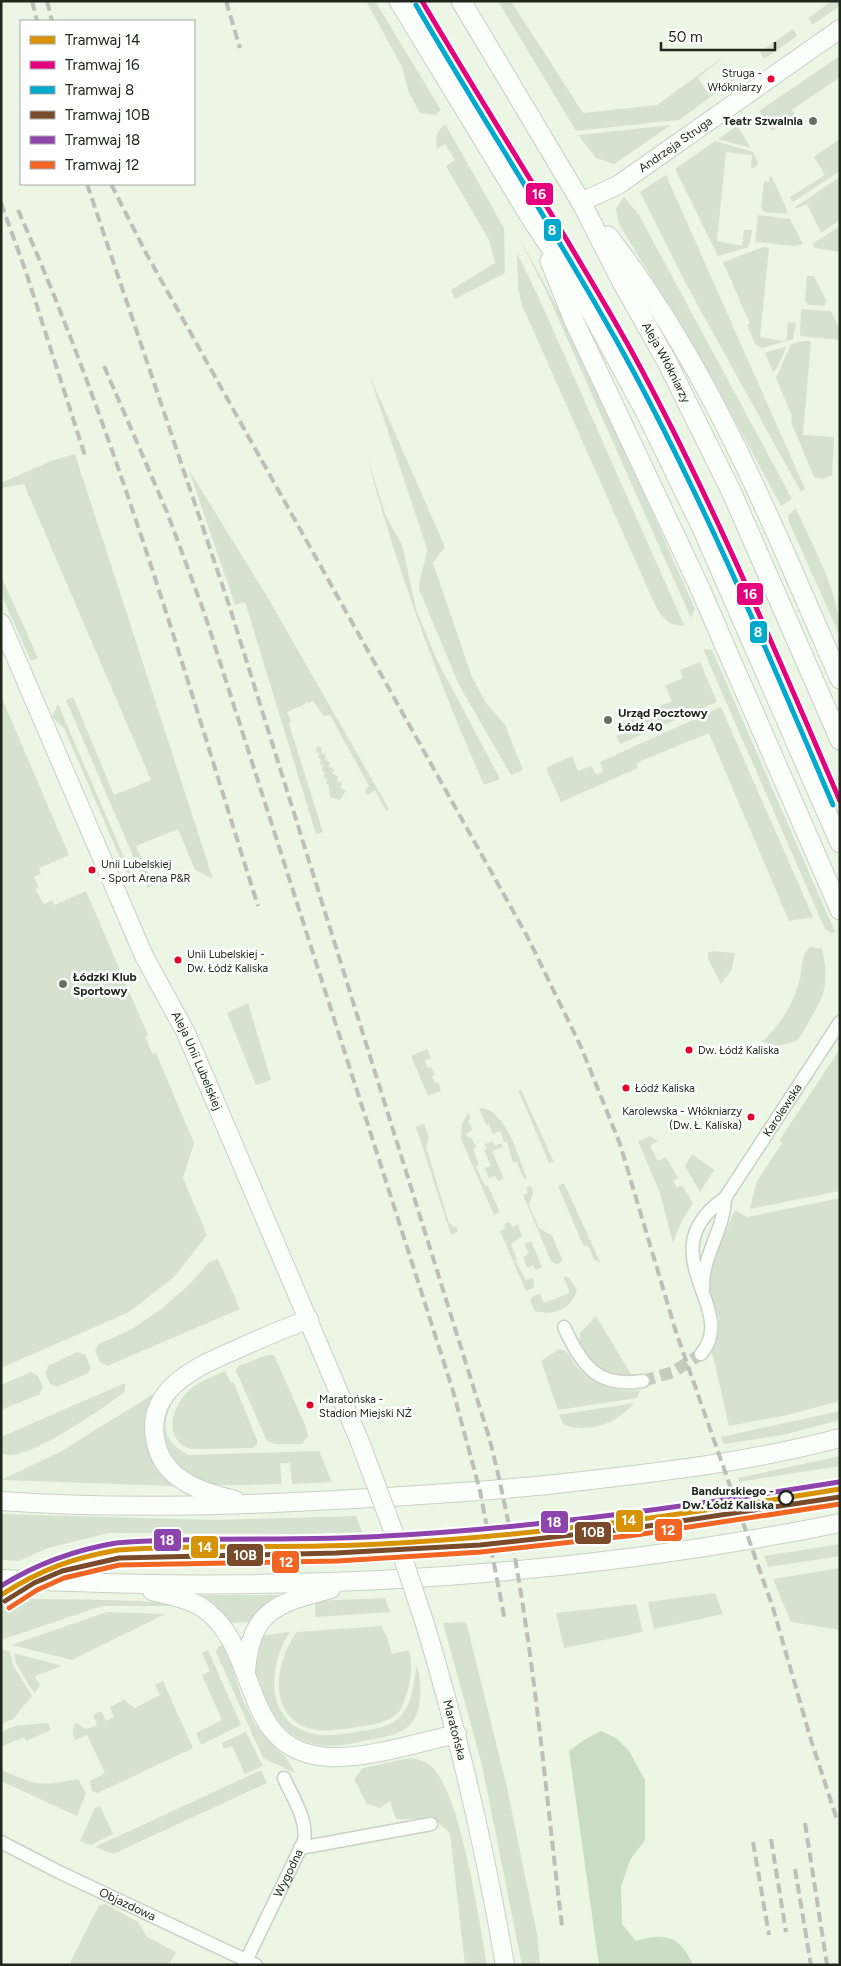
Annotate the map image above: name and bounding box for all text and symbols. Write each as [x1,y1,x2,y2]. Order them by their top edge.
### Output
legend [20,20,195,185]
scale bar [661,20,775,52]
text: 50 m [668,28,703,46]
text: Tramwaj 14 [65,31,140,49]
text: Tramwaj 16 [65,56,140,74]
place label: Struga - Włókniarzy [707,67,762,94]
marker: Struga - Włókniarzy [766,74,776,84]
text: Tramwaj 8 [65,81,134,99]
text: Tramwaj 10B [65,106,150,124]
street label: Andrzeja Struga [636,114,715,175]
place label: Teatr Szwalnia [723,114,803,128]
marker: Teatr Szwalnia [807,115,819,127]
text: Tramwaj 18 [65,131,140,149]
text: Tramwaj 12 [65,156,140,174]
line badge: 16 [525,182,554,206]
text: 16 [532,186,546,203]
line badge: 8 [543,218,562,242]
text: 8 [548,222,556,239]
street label: Aleja Włókniarzy [639,320,694,406]
line badge: 16 [736,582,764,606]
text: 16 [743,586,757,603]
line badge: 8 [749,620,768,644]
text: 8 [754,624,762,641]
place label: Urząd Pocztowy Łódź 40 [618,706,708,734]
marker: Urząd Pocztowy Łódź 40 [602,714,614,726]
place label: Unii Lubelskiej - Sport Arena P&R [101,858,191,885]
marker: Unii Lubelskiej - Sport Arena P&R [87,865,97,875]
place label: Unii Lubelskiej - Dw. Łódź Kaliska [187,948,268,975]
marker: Unii Lubelskiej - Dw. Łódź Kaliska [173,955,183,965]
place label: Łódzki Klub Sportowy [73,970,137,998]
marker: Łódzki Klub Sportowy [57,978,69,990]
street label: Aleja Unii Lubelskiej [169,1009,225,1112]
place label: Dw. Łódź Kaliska [698,1044,779,1057]
marker: Dw. Łódź Kaliska [684,1045,694,1055]
street label: Karolewska [760,1081,805,1139]
place label: Łódź Kaliska [635,1082,695,1095]
marker: Łódź Kaliska [621,1083,631,1093]
place label: Karolewska - Włókniarzy (Dw. Ł. Kaliska) [622,1105,742,1132]
marker: Karolewska - Włókniarzy (Dw. Ł. Kaliska) [746,1112,756,1122]
place label: Maratońska - Stadion Miejski NŻ [319,1393,412,1420]
marker: Maratońska - Stadion Miejski NŻ [305,1400,315,1410]
place label: Bandurskiego - Dw. Łódź Kaliska [682,1484,774,1512]
marker: Bandurskiego - Dw. Łódź Kaliska [778,1490,794,1506]
line badge: 14 [615,1509,644,1533]
line badge: 18 [540,1510,569,1534]
text: 14 [622,1512,637,1529]
text: 18 [547,1514,561,1531]
line badge: 12 [654,1518,683,1542]
line badge: 10B [574,1521,612,1545]
text: 12 [661,1522,675,1539]
text: 10B [581,1524,605,1541]
line badge: 18 [153,1528,182,1552]
text: 18 [160,1532,174,1549]
line badge: 14 [190,1535,219,1559]
text: 14 [198,1539,213,1556]
line badge: 10B [226,1543,264,1567]
text: 10B [233,1547,257,1564]
line badge: 12 [271,1550,300,1574]
text: 12 [279,1554,293,1571]
street label: Maratońska [440,1698,469,1762]
street label: Wygodna [271,1847,306,1899]
street label: Objazdowa [97,1885,158,1924]

